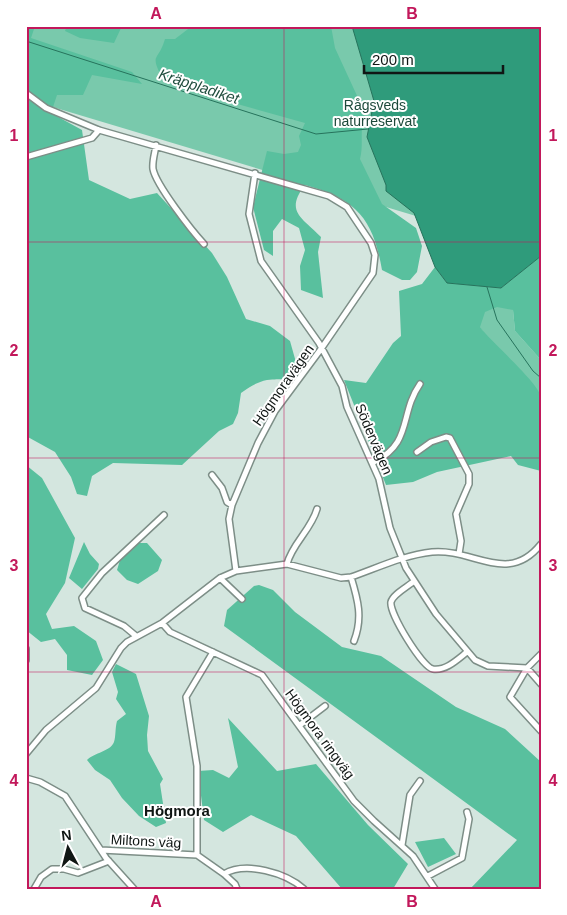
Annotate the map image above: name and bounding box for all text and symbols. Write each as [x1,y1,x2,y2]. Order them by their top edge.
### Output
text: A [150,5,162,22]
text: B [406,5,418,22]
scale bar [364,42,503,74]
text: 200 m [372,51,414,68]
water label: Kräppladiket [157,65,242,107]
park label: Rågsveds naturreservat [334,97,416,129]
text: 1 [10,127,19,144]
text: 1 [549,127,558,144]
street label: Högmoravägen [249,341,317,429]
text: 2 [10,342,19,359]
text: 2 [549,342,558,359]
street label: Södervägen [352,401,396,477]
text: 3 [10,557,19,574]
text: 3 [549,557,558,574]
street label: Högmora ringväg [282,686,358,782]
text: 4 [10,772,19,789]
text: 4 [549,772,558,789]
district label: Högmora [144,802,211,819]
north arrow [42,822,92,872]
text: N [60,827,72,844]
street label: Miltons väg [110,831,182,851]
text: A [150,893,162,910]
text: B [406,893,418,910]

